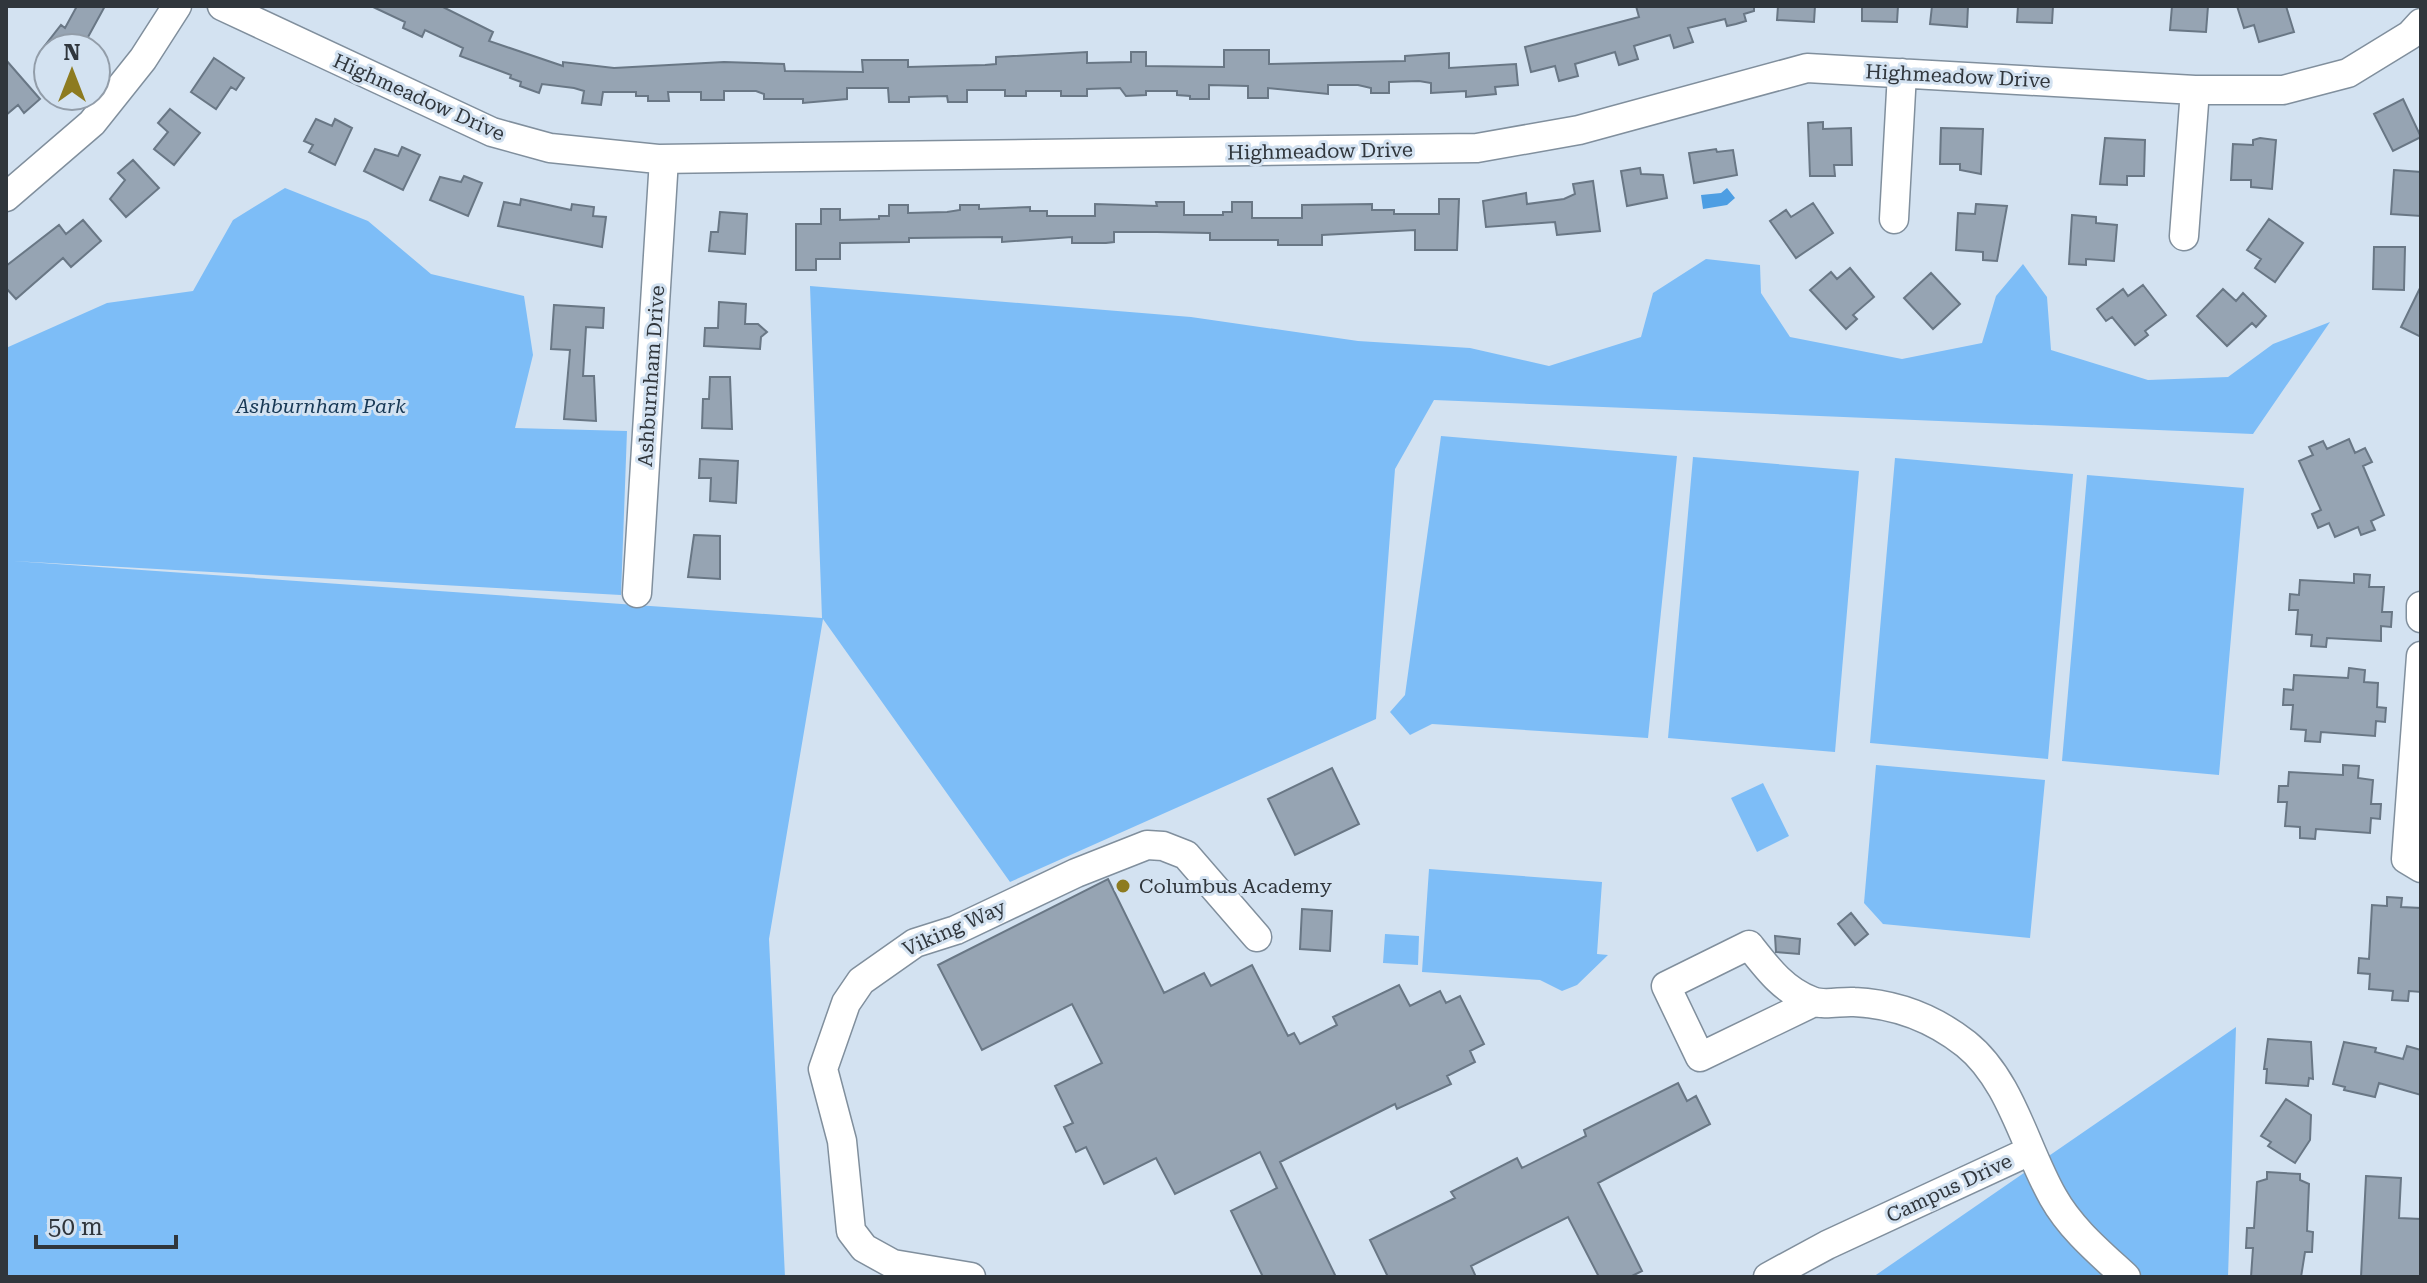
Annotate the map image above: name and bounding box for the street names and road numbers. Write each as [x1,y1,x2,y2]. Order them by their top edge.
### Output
street label: Highmeadow Drive [329,48,509,146]
street label: Highmeadow Drive [1865,59,2051,93]
street label: Highmeadow Drive [1227,137,1413,165]
street label: Ashburnham Drive [633,284,669,468]
street label: Viking Way [899,895,1009,961]
street label: Campus Drive [1882,1148,2016,1228]

